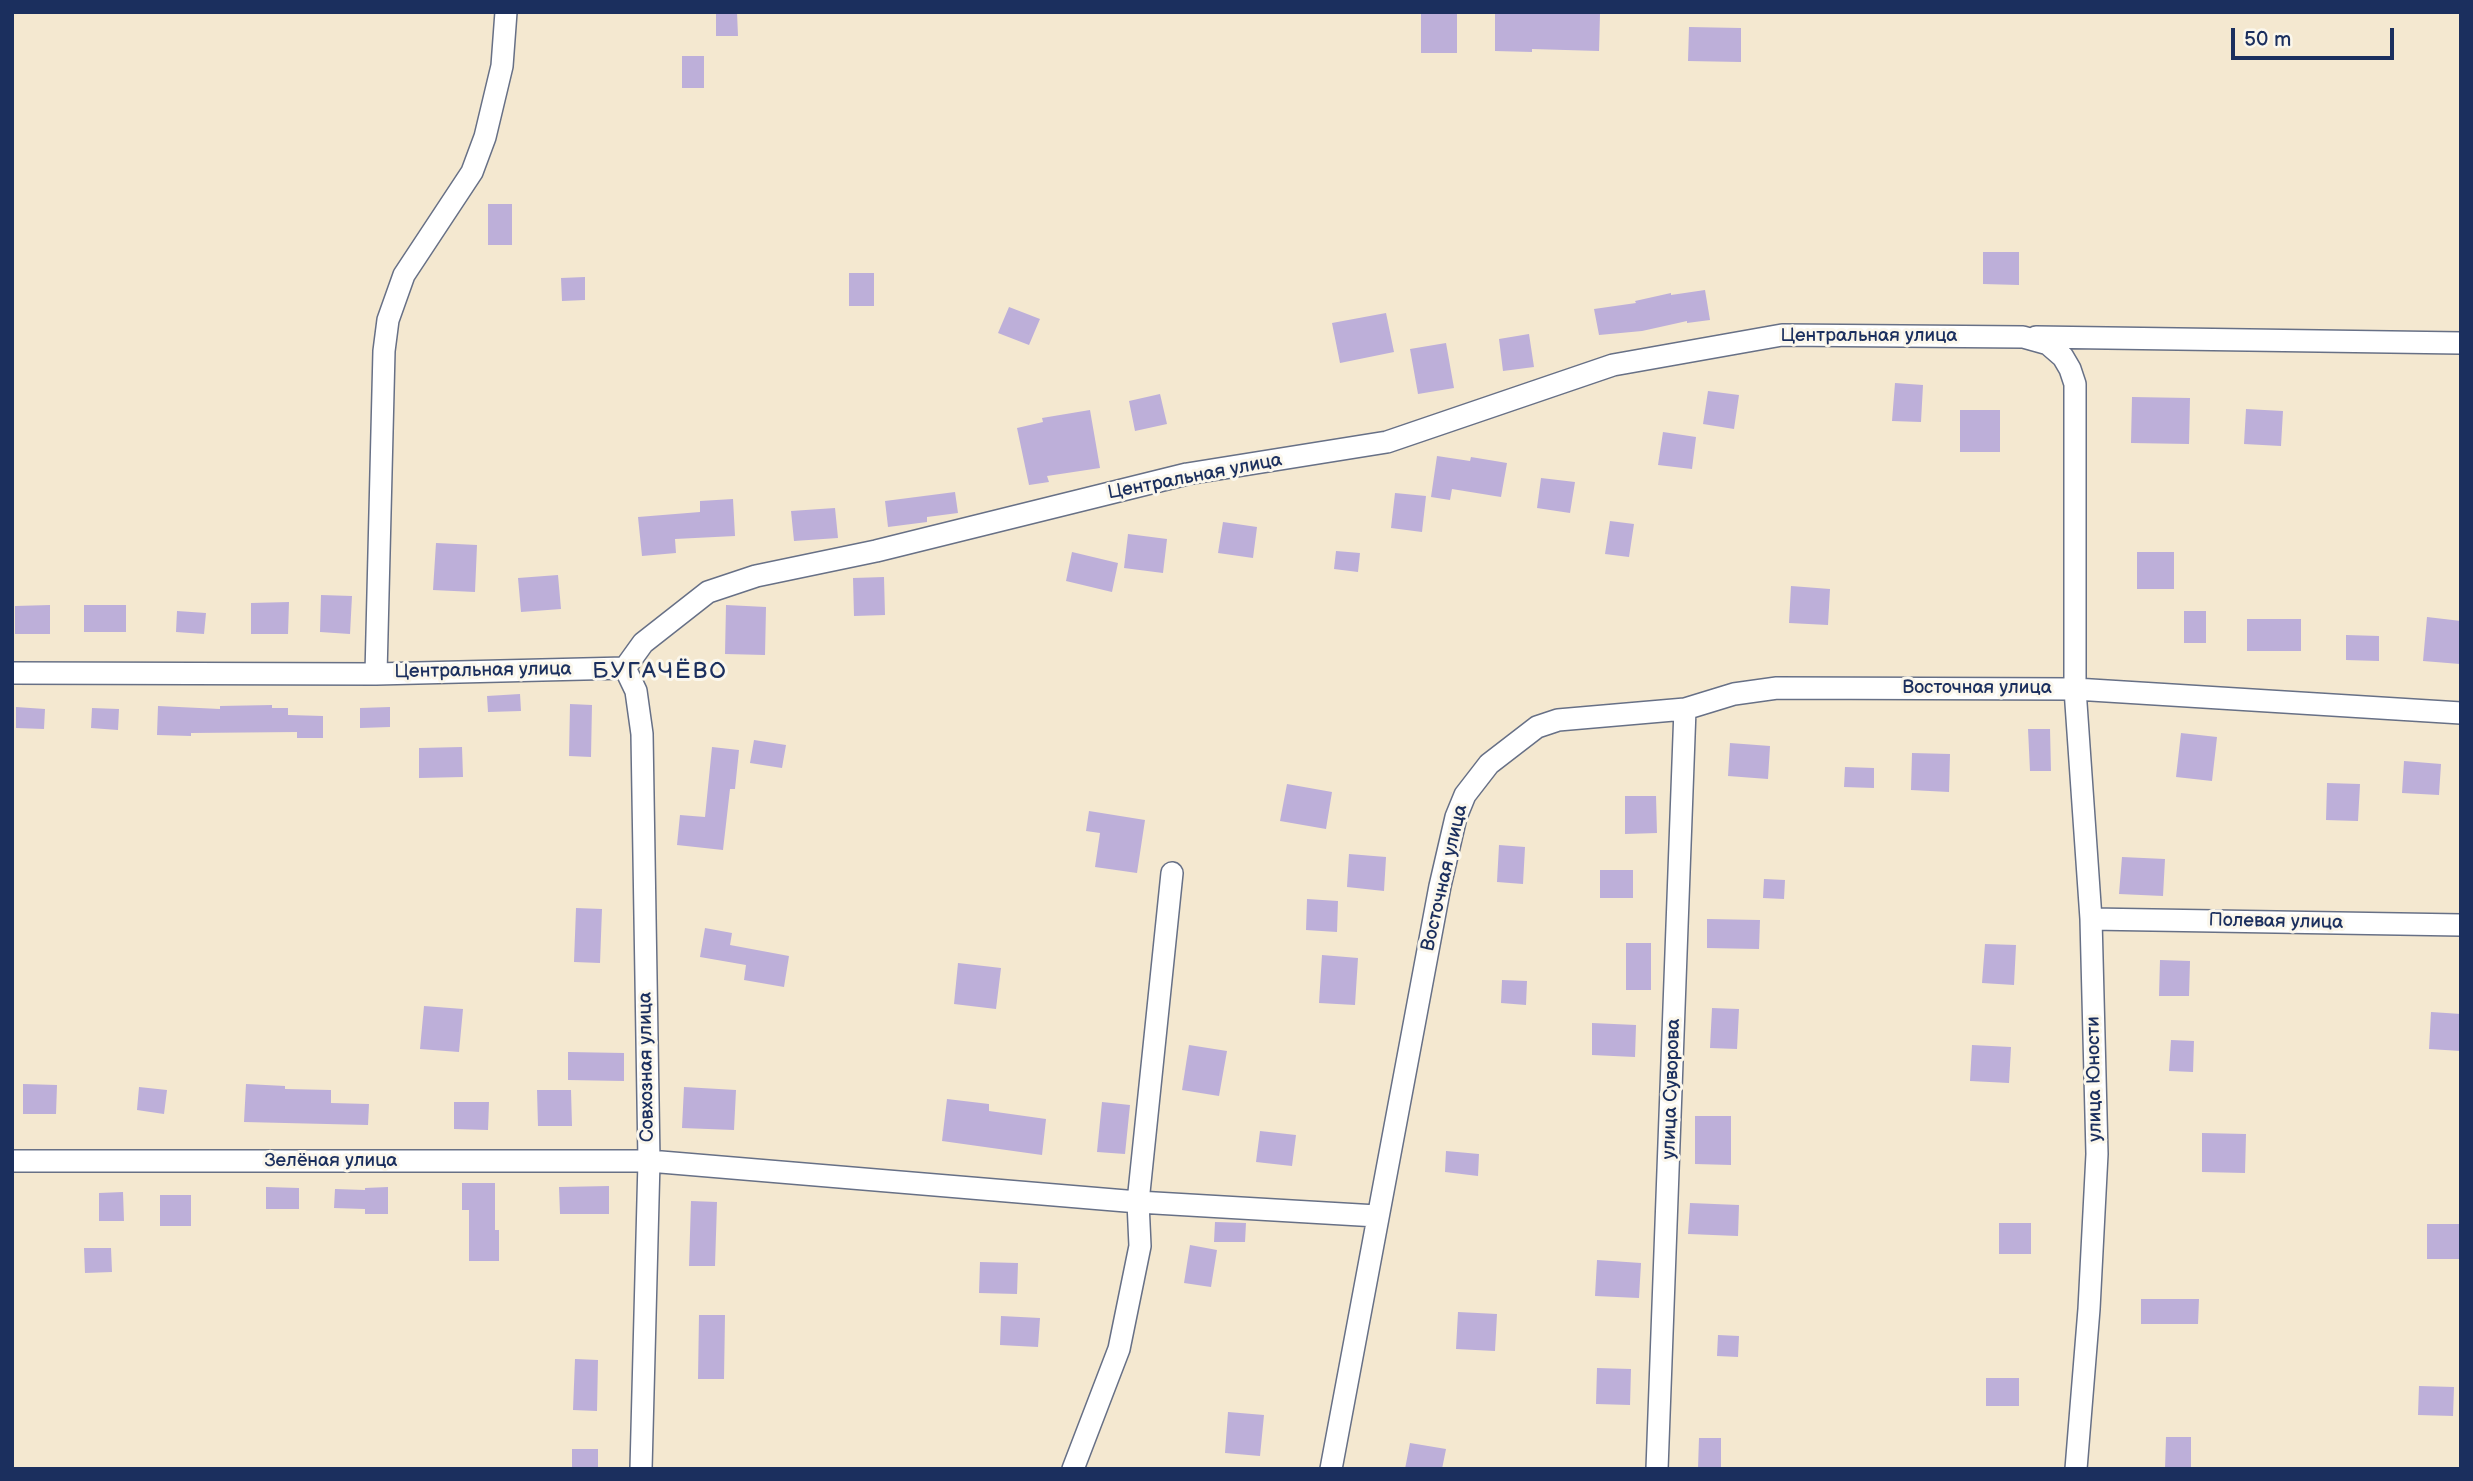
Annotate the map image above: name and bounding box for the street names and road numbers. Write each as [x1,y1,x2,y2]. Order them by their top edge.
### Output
street label: Центральная улица [1780,325,1958,347]
street label: Центральная улица [1106,449,1284,505]
street label: Центральная улица [394,658,572,684]
street label: Восточная улица [1902,677,2052,699]
street label: Восточная улица [1417,802,1473,954]
street label: Полевая улица [2208,909,2344,935]
street label: Совхозная улица [634,992,660,1142]
street label: улица Юности [2083,1016,2107,1142]
street label: улица Суворова [1658,1018,1686,1160]
street label: Зелёная улица [264,1150,398,1172]

